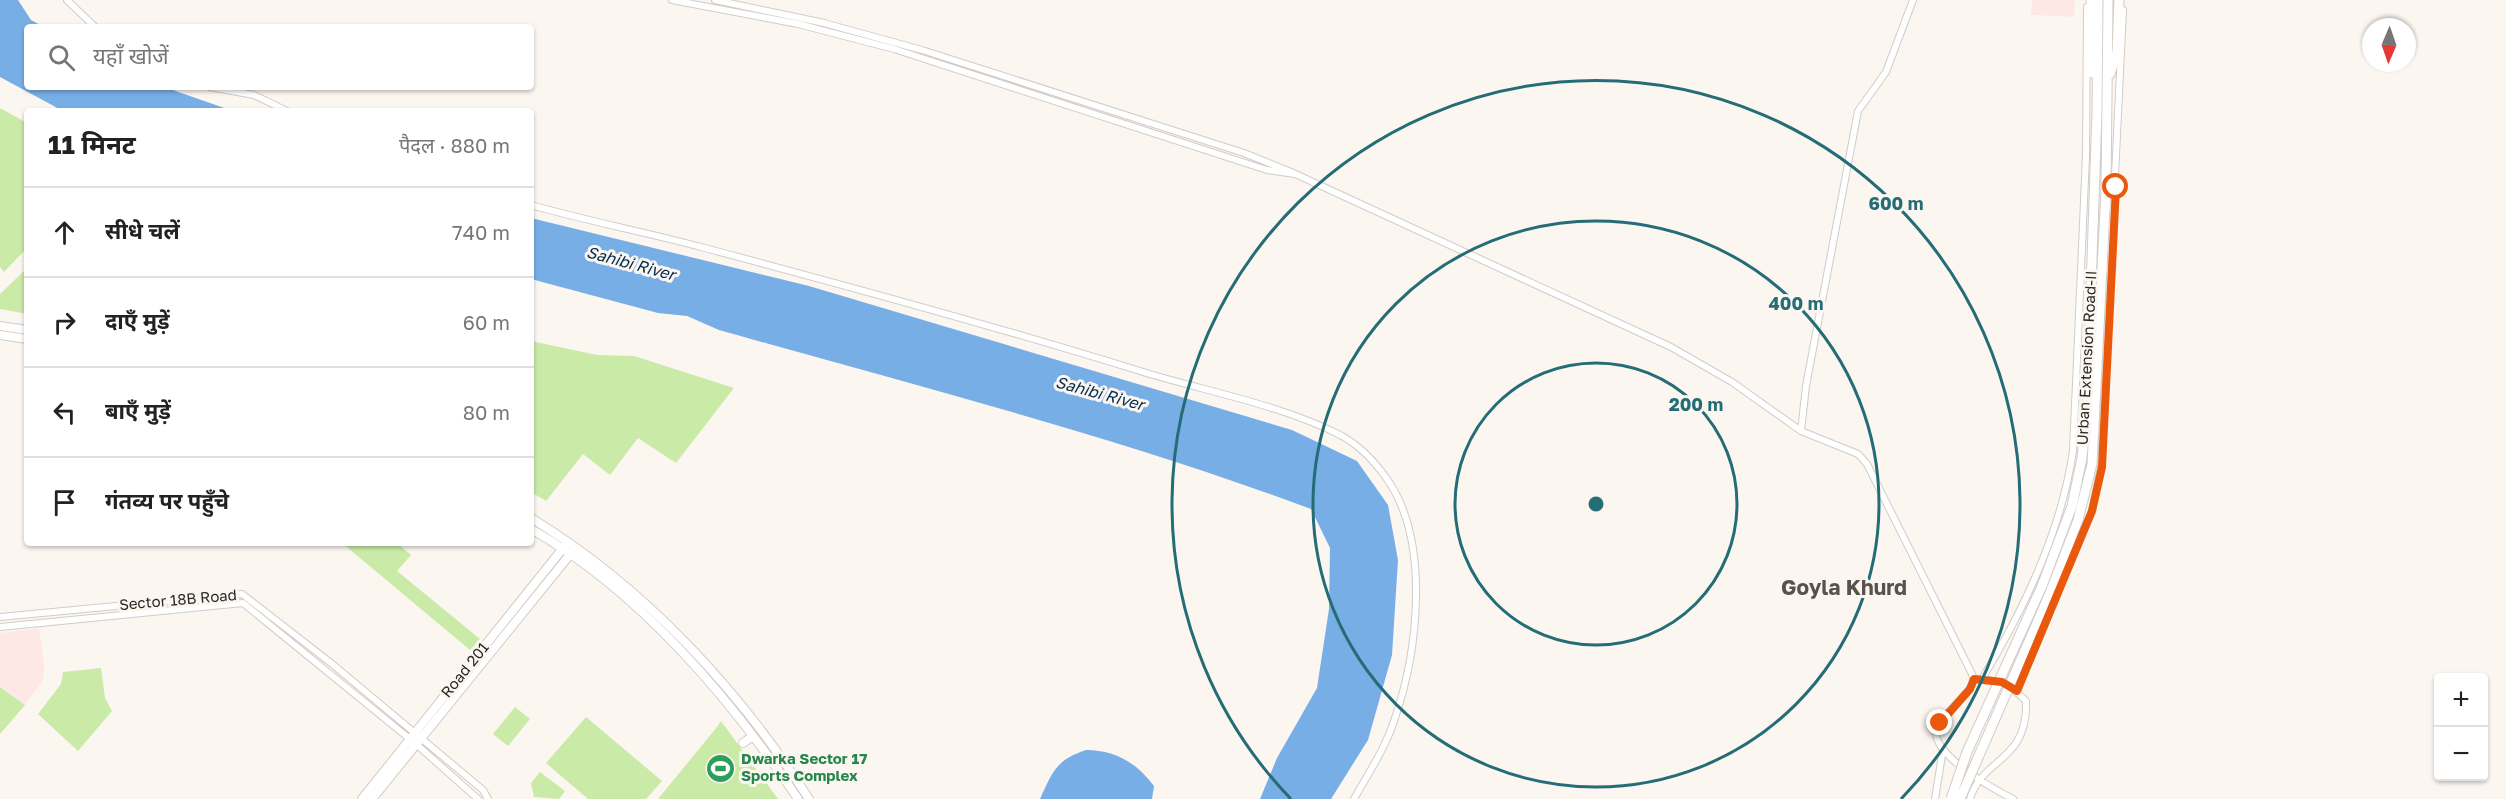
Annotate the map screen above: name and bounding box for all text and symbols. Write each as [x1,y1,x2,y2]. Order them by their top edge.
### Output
north arrow [2362,18,2416,72]
search box [24,24,534,90]
icon: search [45,41,78,74]
text: यहाँ खोजें [93,42,169,69]
text: 11 मिनट [48,129,136,160]
text: पैदल · 880 m [399,133,510,157]
route start [2102,173,2128,199]
text: 600 m [1868,192,1924,214]
icon: ahead [48,216,81,249]
text: सीधे चलें [105,217,180,244]
text: 740 m [452,220,510,244]
water label: Sahibi River [585,242,680,285]
street label: Urban Extension Road-II [2072,270,2100,446]
text: 400 m [1769,292,1823,314]
icon: right [48,306,81,339]
text: दाएँ मुड़ें [105,307,170,334]
text: 60 m [463,310,510,334]
water label: Sahibi River [1054,372,1149,415]
text: 200 m [1669,393,1723,415]
icon: left [48,396,81,429]
text: बाएँ मुड़ें [105,397,171,424]
text: 80 m [463,400,510,424]
icon: arrive [48,486,81,519]
text: गंतव्य पर पहुँचे [105,487,229,514]
centre of rings [1586,494,1606,514]
district label: Goyla Khurd [1781,574,1907,600]
street label: Sector 18B Road [118,585,238,613]
street label: Road 201 [437,638,492,701]
map controls [2434,673,2488,781]
button: + [2434,673,2488,727]
route end [1926,709,1952,735]
button: − [2434,727,2488,781]
place label: Dwarka Sector 17 Sports Complex [741,749,867,784]
sports icon: Dwarka Sector 17 Sports Complex [704,752,736,784]

